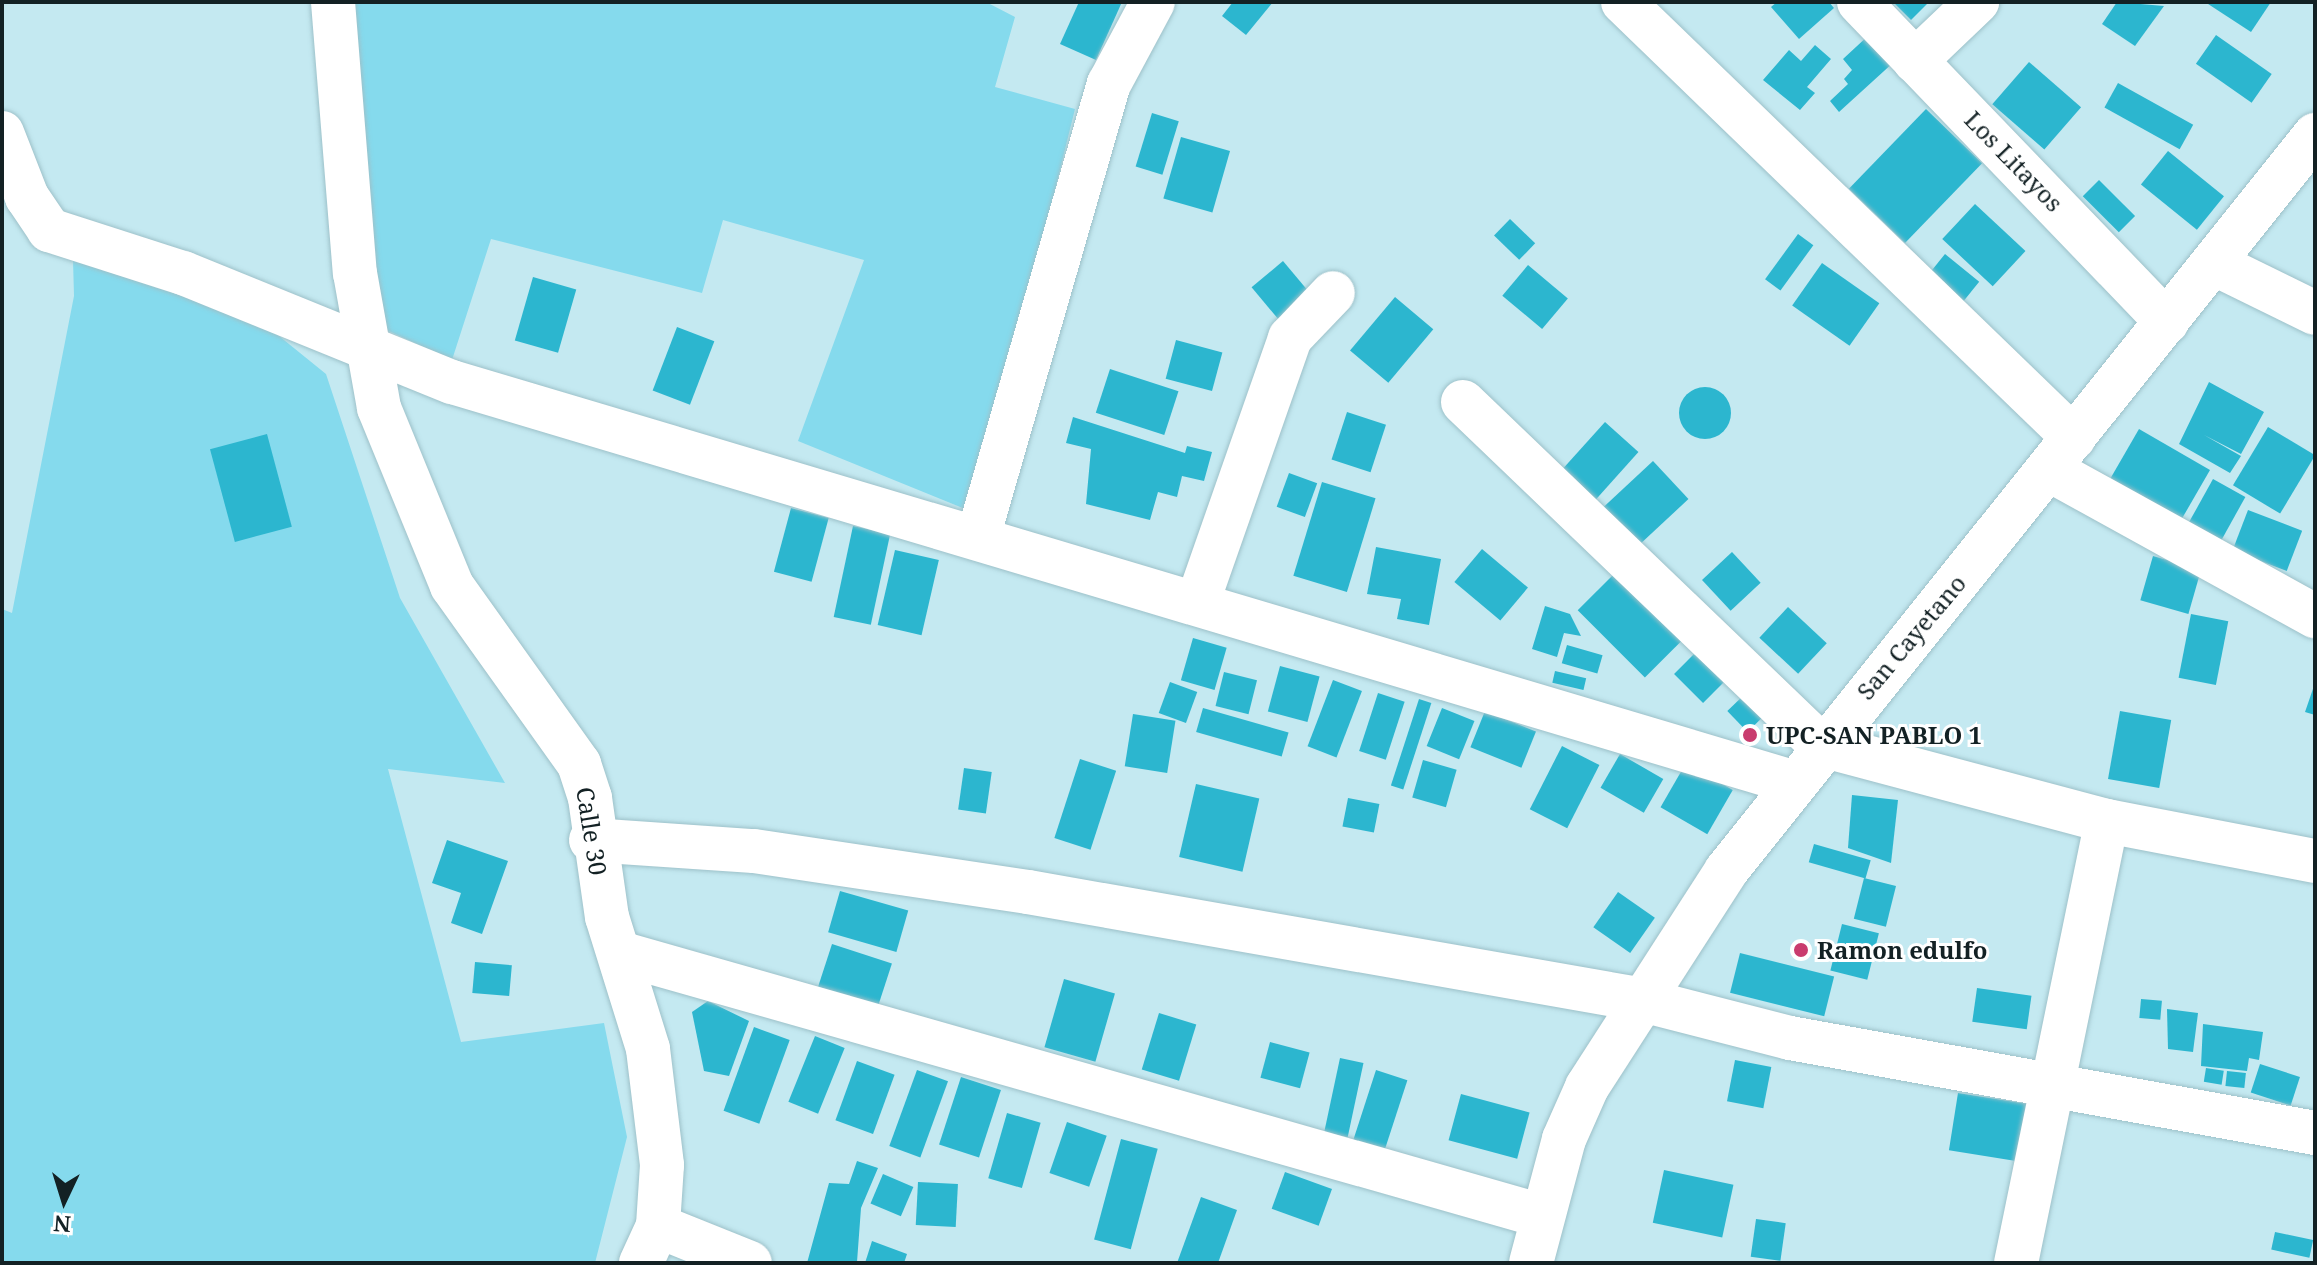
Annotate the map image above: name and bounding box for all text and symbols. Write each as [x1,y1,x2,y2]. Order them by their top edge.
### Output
street label: Los Litayos [1959,105,2069,217]
street label: San Cayetano [1851,569,1971,705]
place label: UPC-SAN PABLO 1 [1766,721,1982,749]
marker: UPC-SAN PABLO 1 [1741,726,1759,744]
street label: Calle 30 [571,785,613,877]
place label: Ramon edulfo [1817,936,1987,964]
marker: Ramon edulfo [1792,941,1810,959]
north arrow [24,1161,104,1241]
text: N [53,1209,72,1241]

